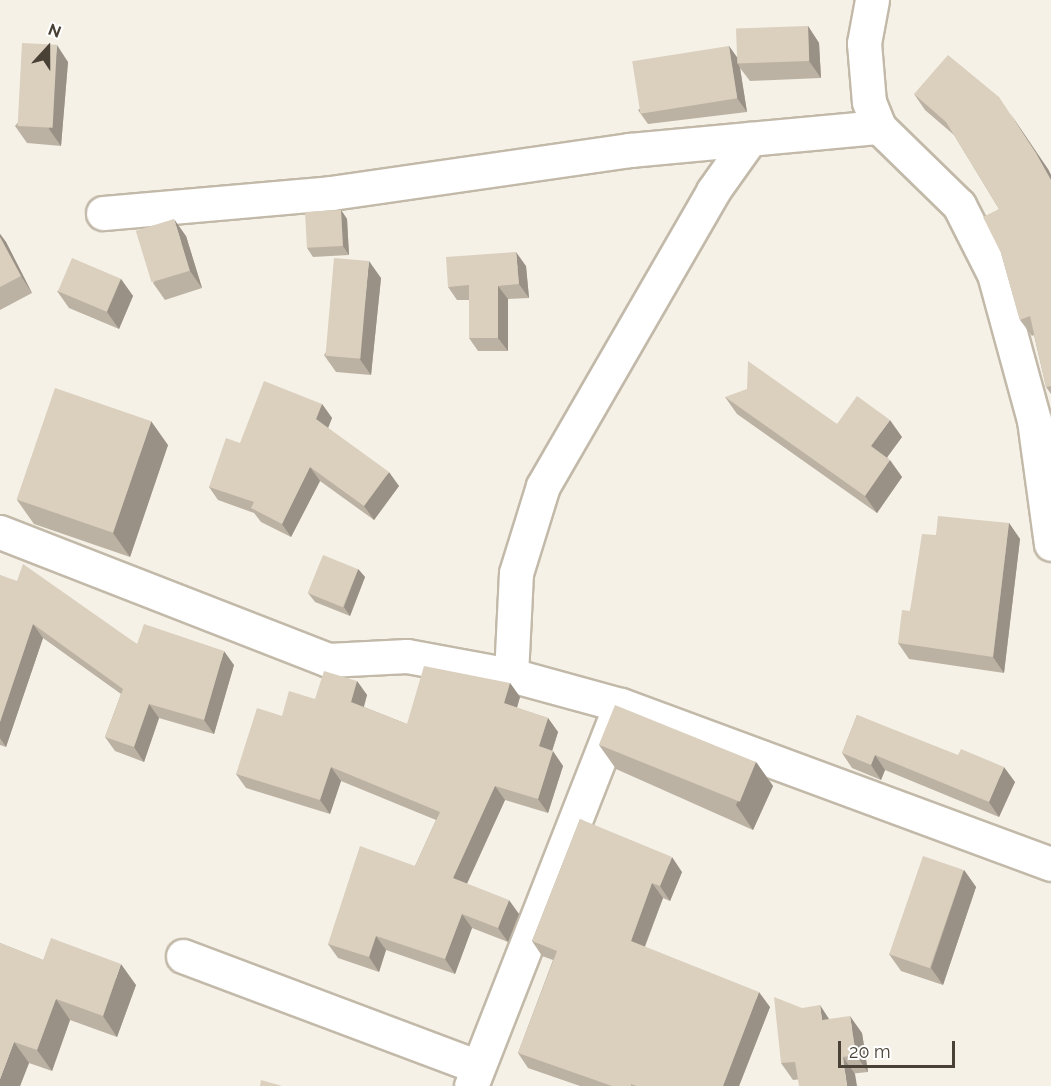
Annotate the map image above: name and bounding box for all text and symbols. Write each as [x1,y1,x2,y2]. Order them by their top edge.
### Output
north arrow [18,18,78,78]
text: N [46,20,64,42]
scale bar [841,1029,958,1067]
text: 20 m [849,1041,891,1062]

